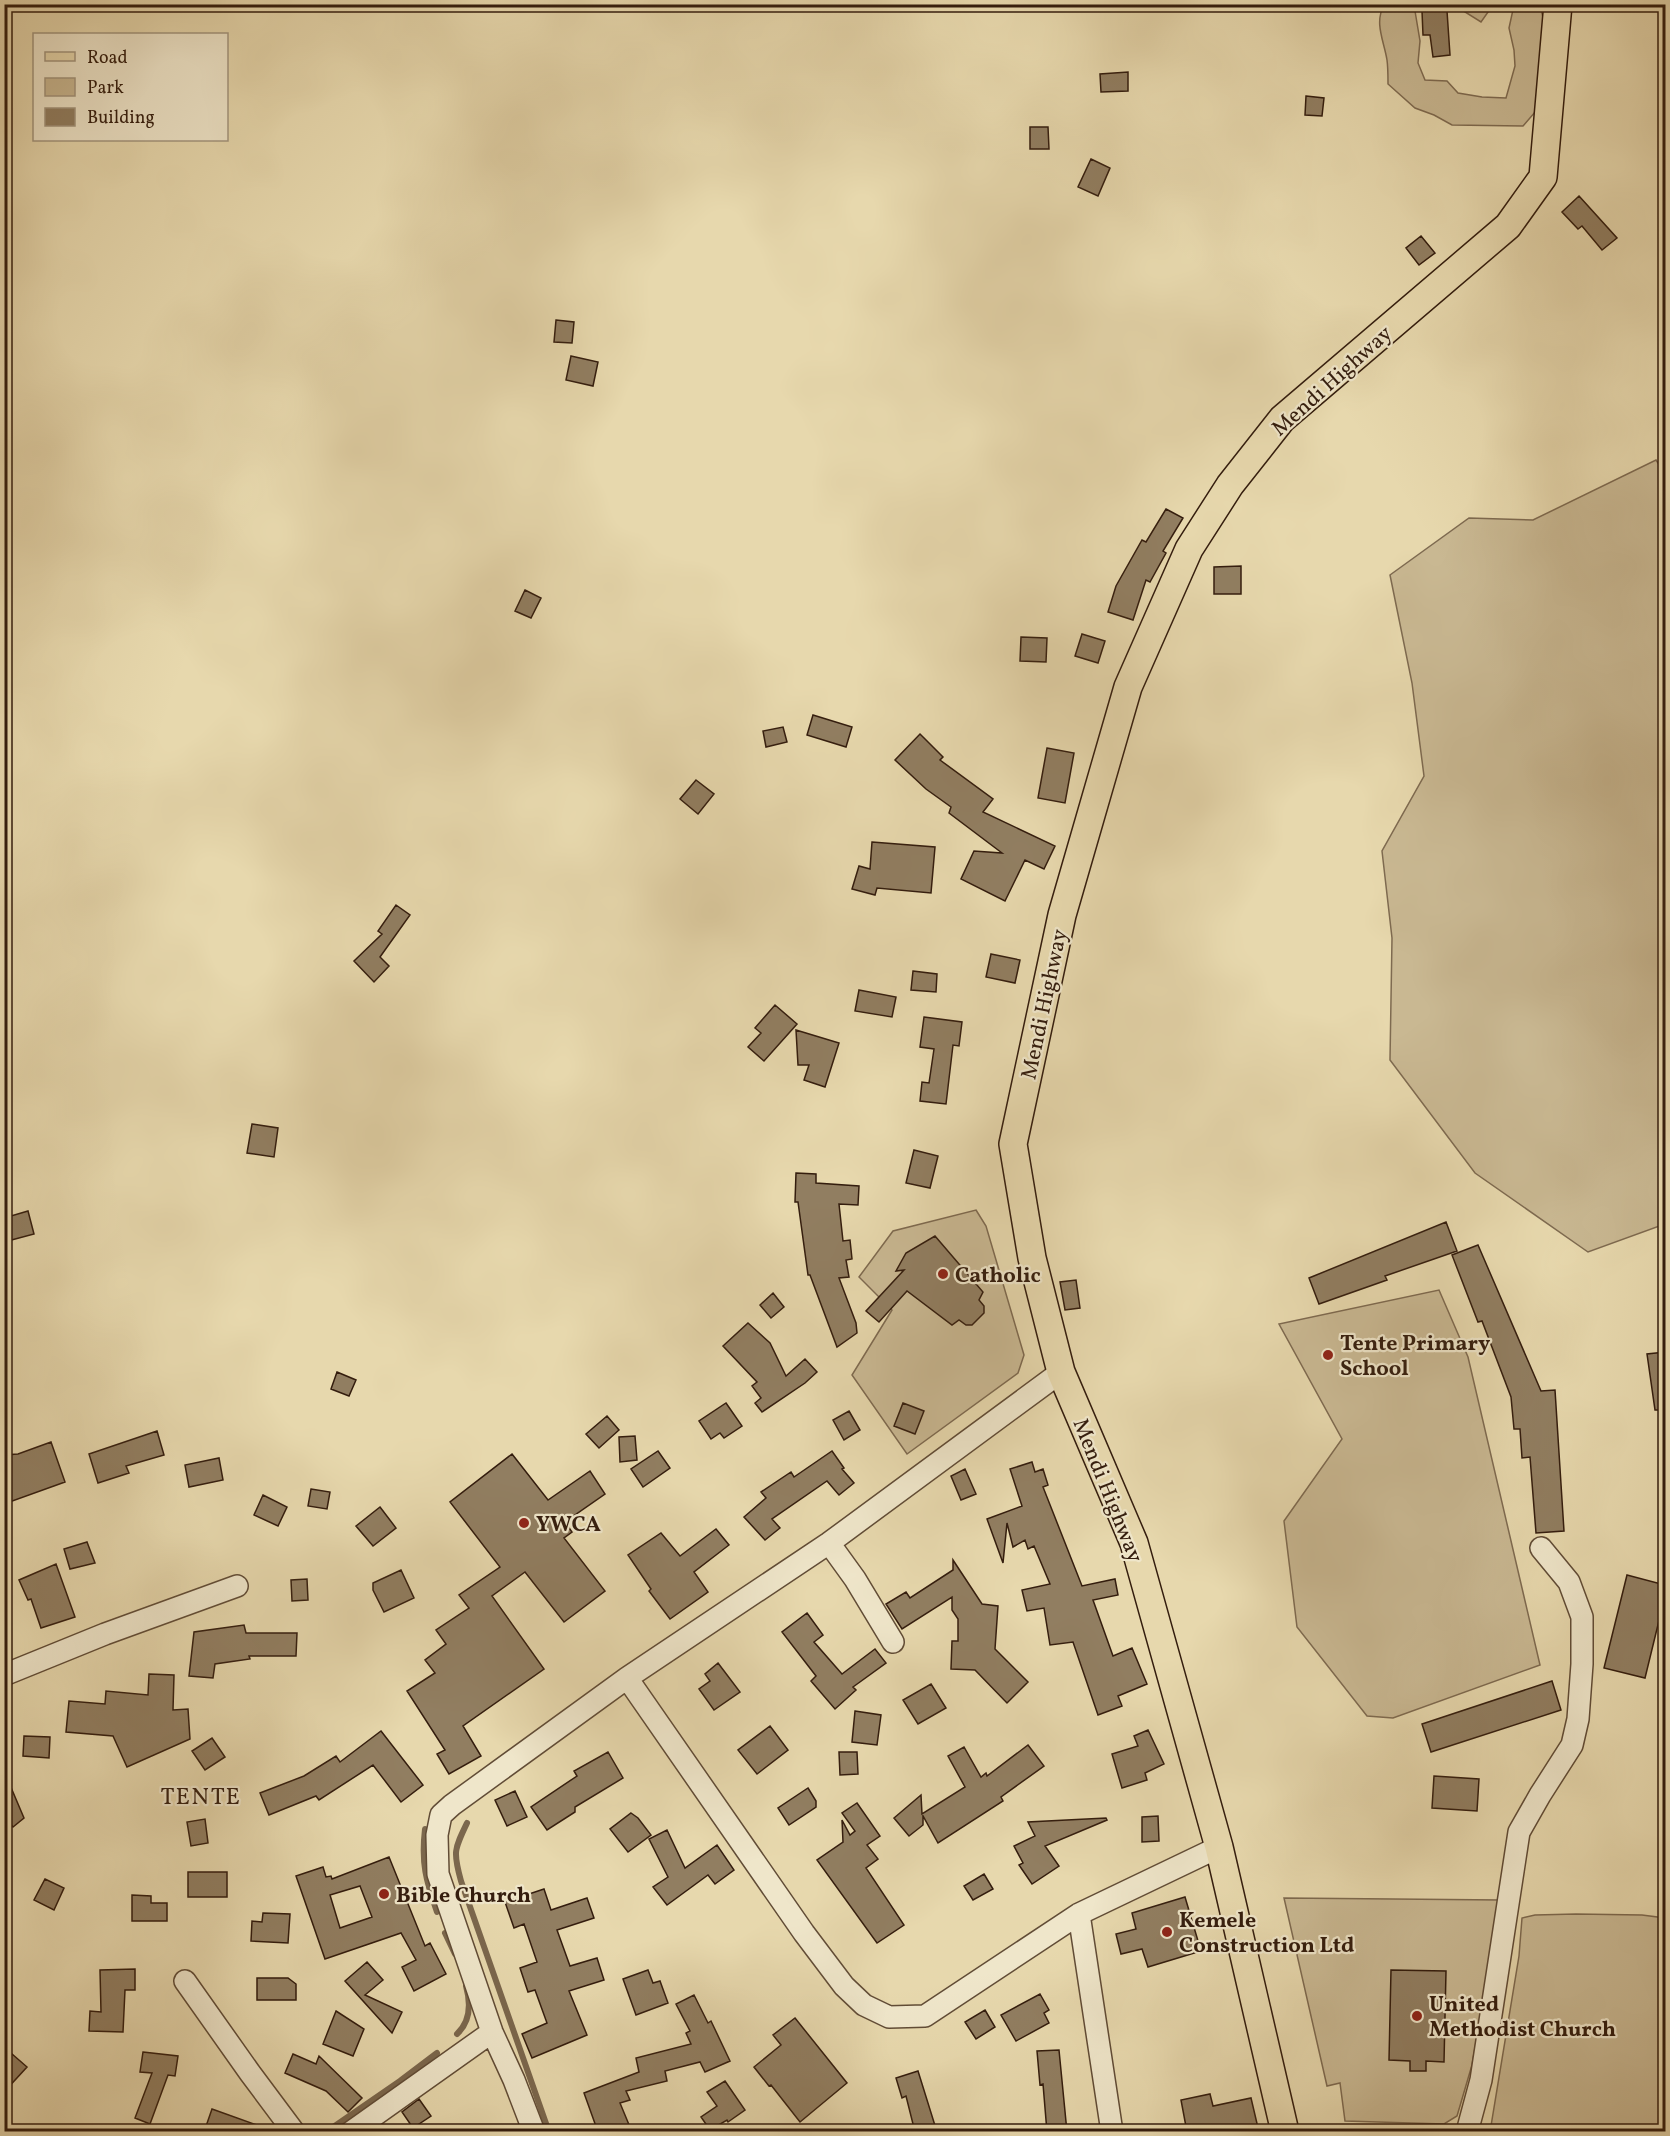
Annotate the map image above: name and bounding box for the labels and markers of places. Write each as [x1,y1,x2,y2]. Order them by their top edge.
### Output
place label: Catholic [955,1261,1041,1292]
marker: Catholic [936,1267,950,1281]
place label: Tente Primary School [1340,1329,1491,1385]
marker: Tente Primary School [1321,1348,1335,1362]
place label: YWCA [536,1510,601,1541]
marker: YWCA [517,1516,531,1530]
place label: Bible Church [396,1881,531,1912]
marker: Bible Church [377,1887,391,1901]
place label: Kemele Construction Ltd [1179,1906,1354,1962]
marker: Kemele Construction Ltd [1160,1925,1174,1939]
place label: United Methodist Church [1429,1990,1616,2046]
marker: United Methodist Church [1410,2009,1424,2023]

